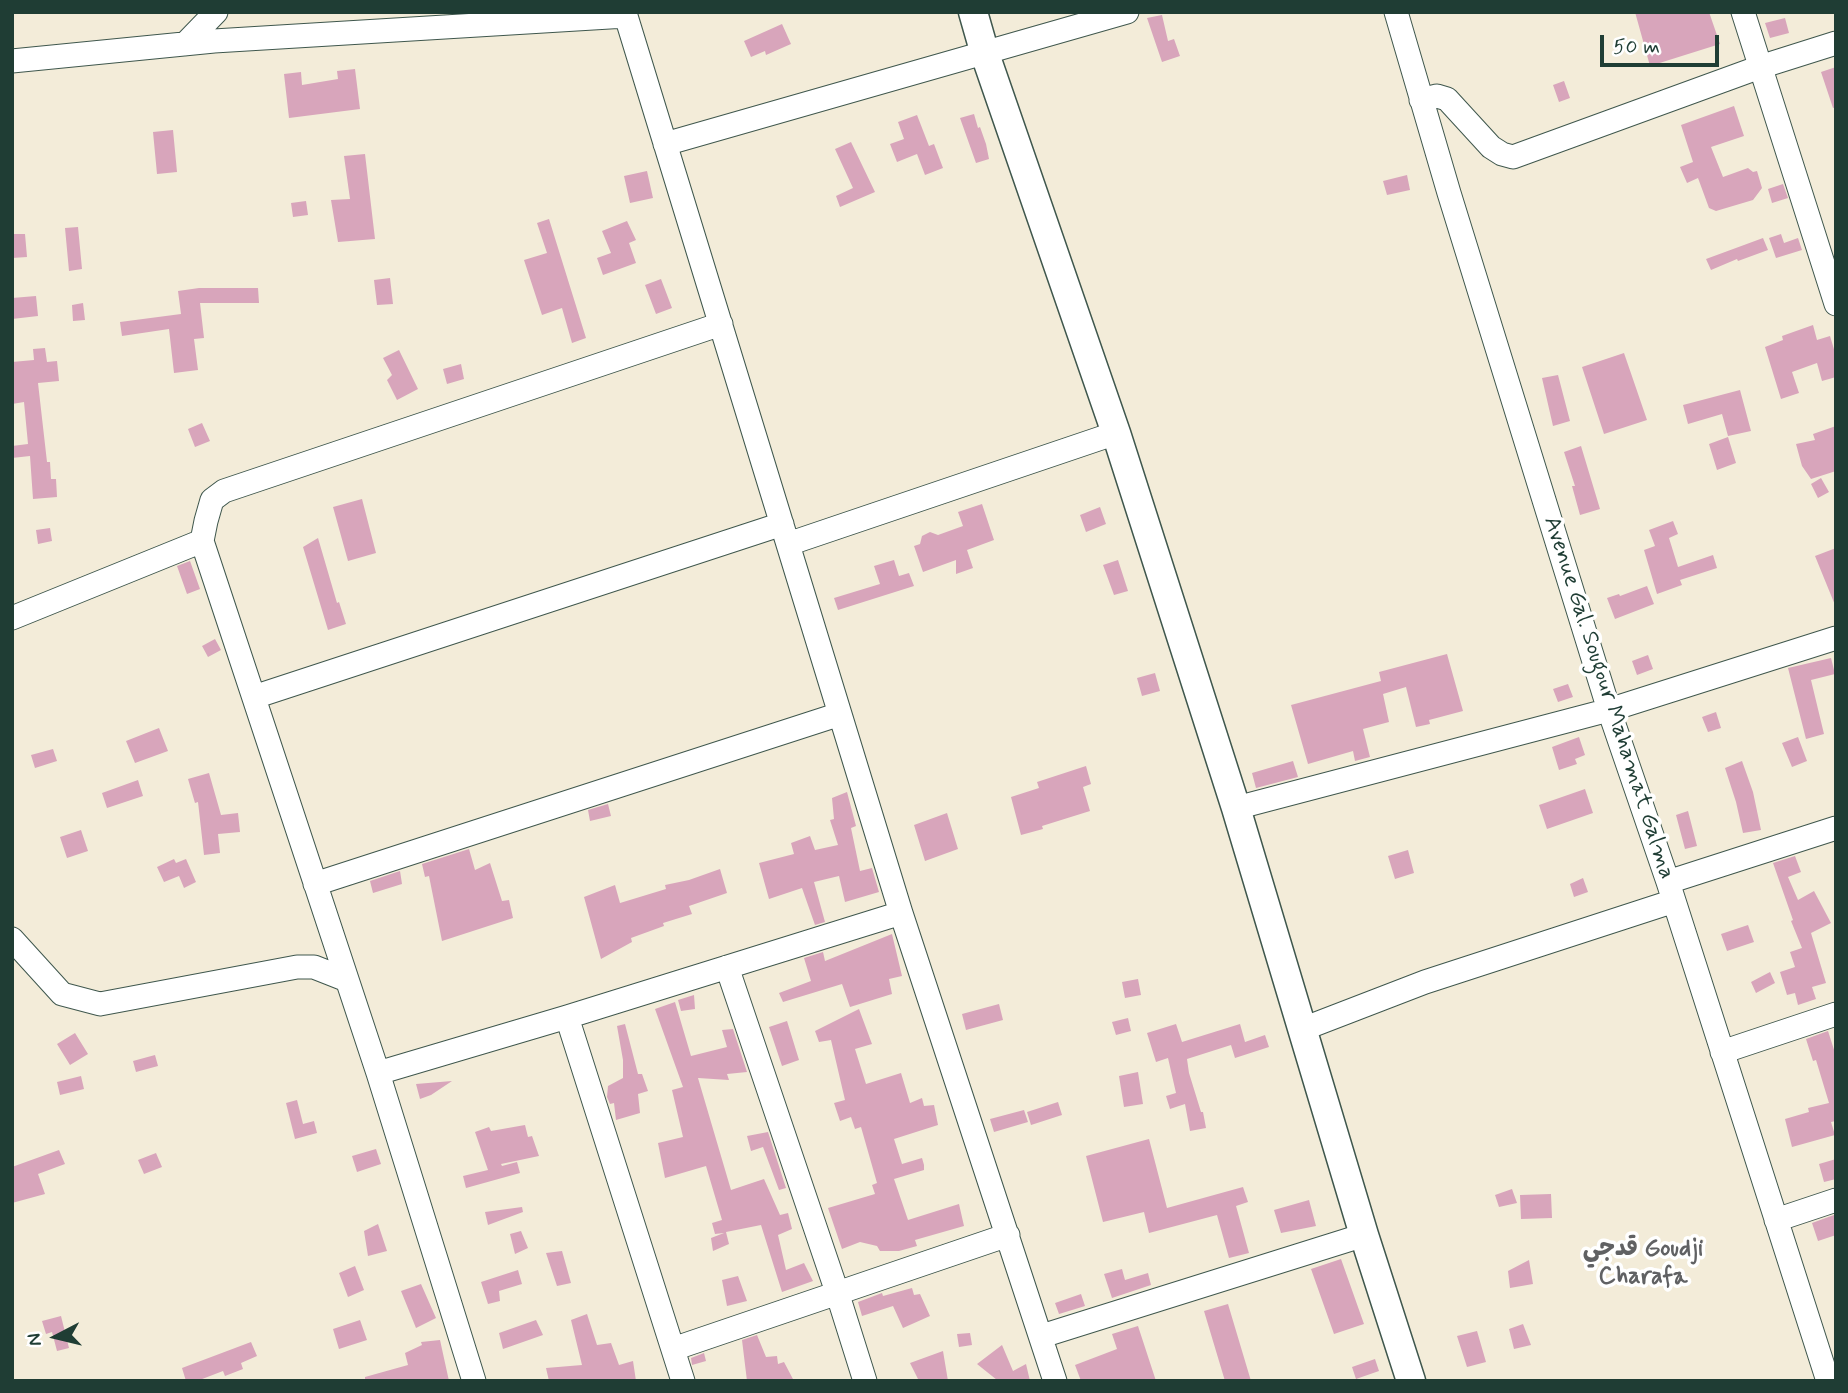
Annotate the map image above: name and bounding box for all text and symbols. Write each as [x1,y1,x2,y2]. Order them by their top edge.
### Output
scale bar [1603,21,1722,65]
text: 50 m [1613,33,1660,61]
street label: Avenue Gal. Sougour Mahamat Galma [1536,513,1680,883]
district label: قدجي Goudji Charafa [1583,1236,1703,1292]
north arrow [21,1302,91,1372]
text: N [21,1332,48,1347]

